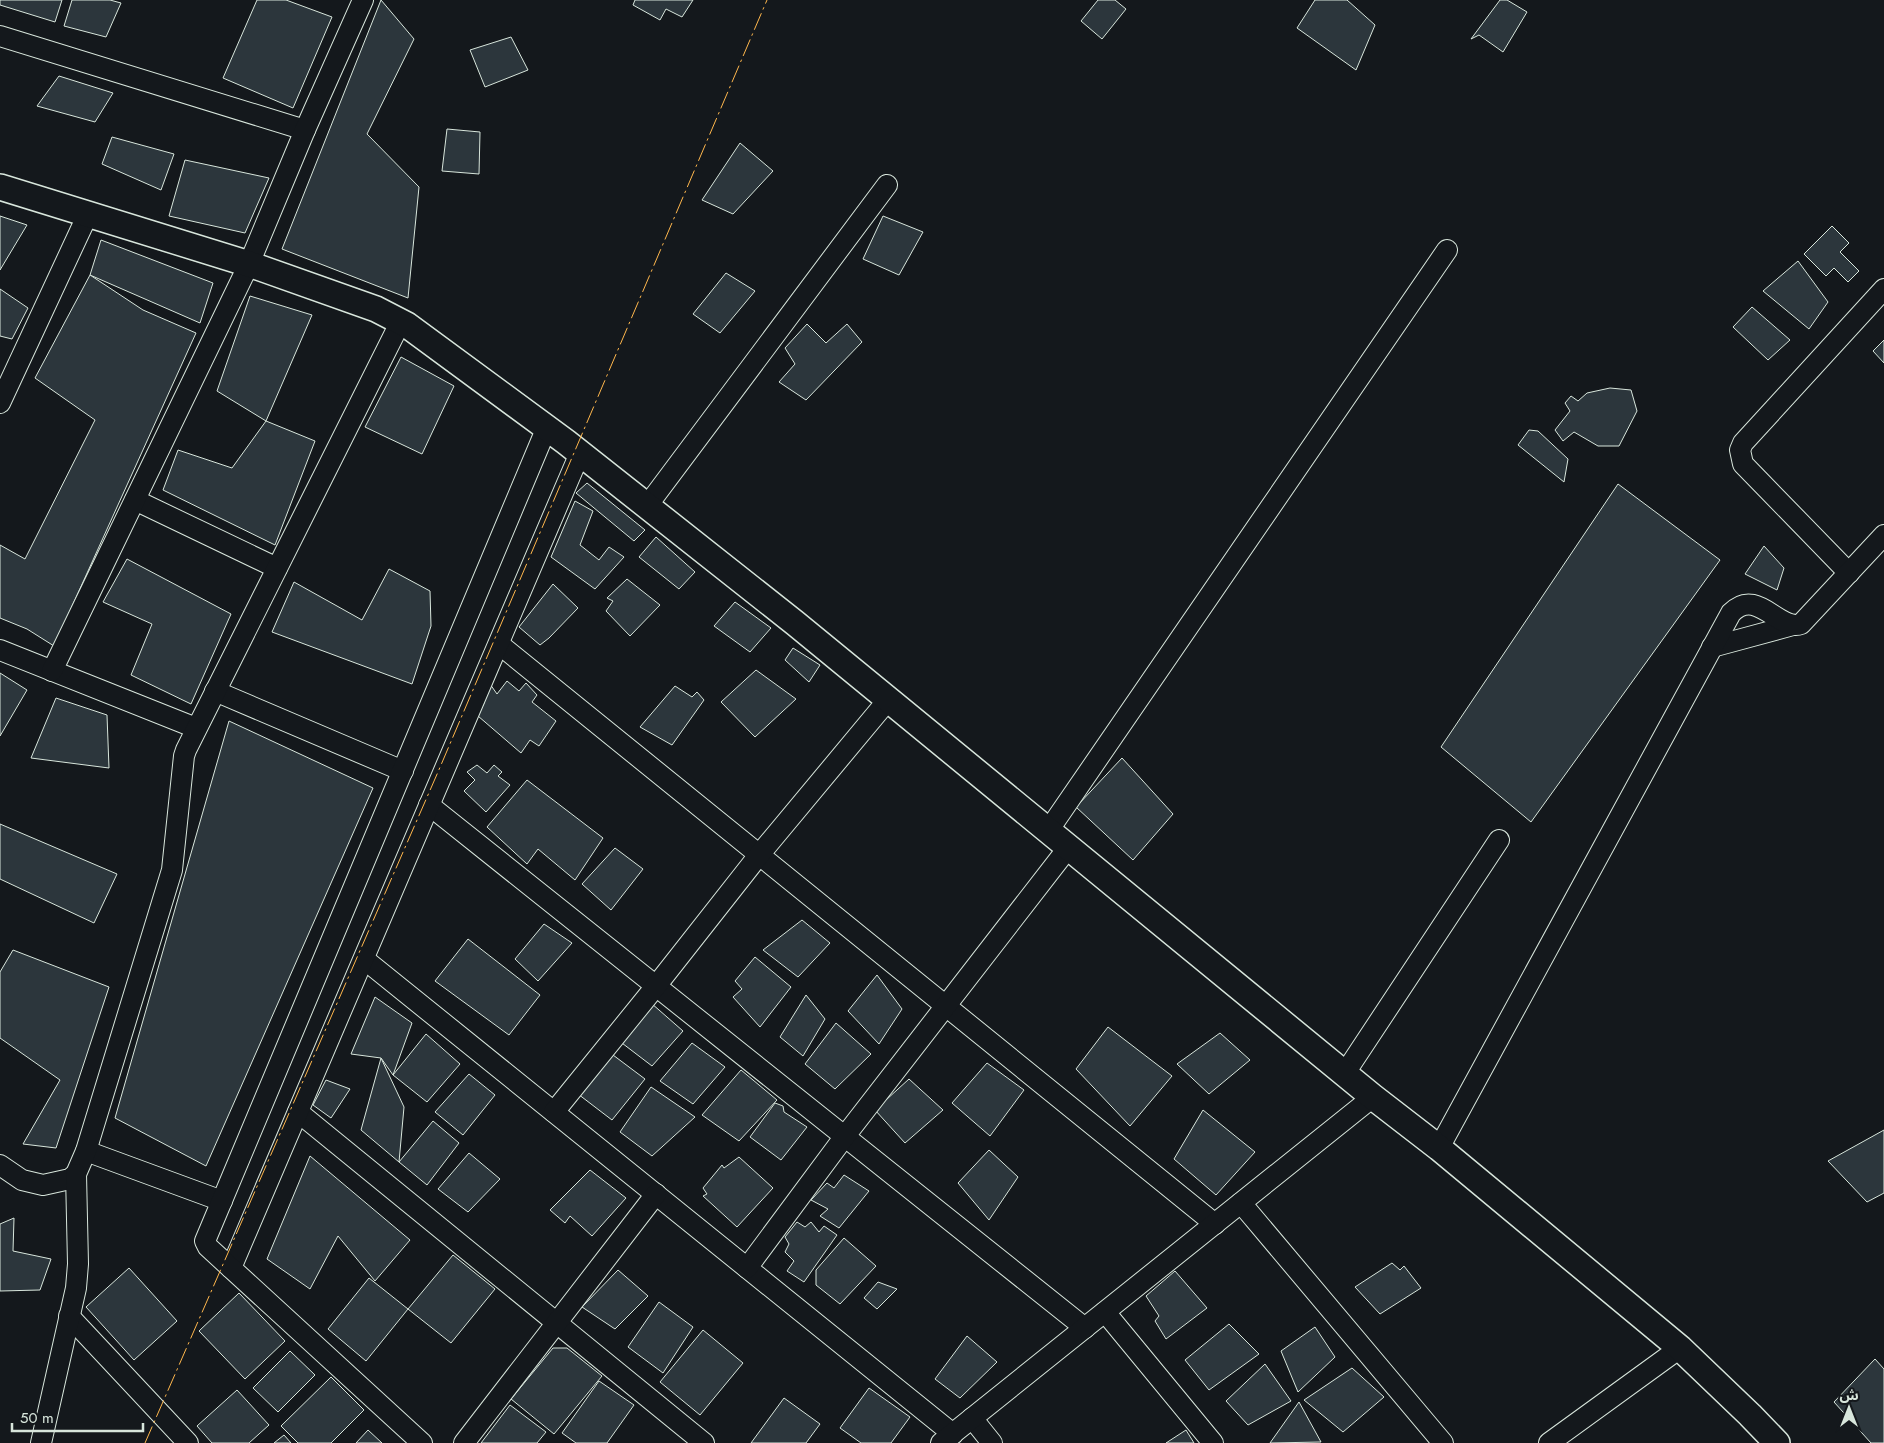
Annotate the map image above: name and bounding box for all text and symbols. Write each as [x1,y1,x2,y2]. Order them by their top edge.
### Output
north arrow [1824,1383,1874,1433]
text: ش [1839,1385,1859,1405]
scale bar [12,1400,144,1432]
text: 50 m [20,1407,54,1429]

